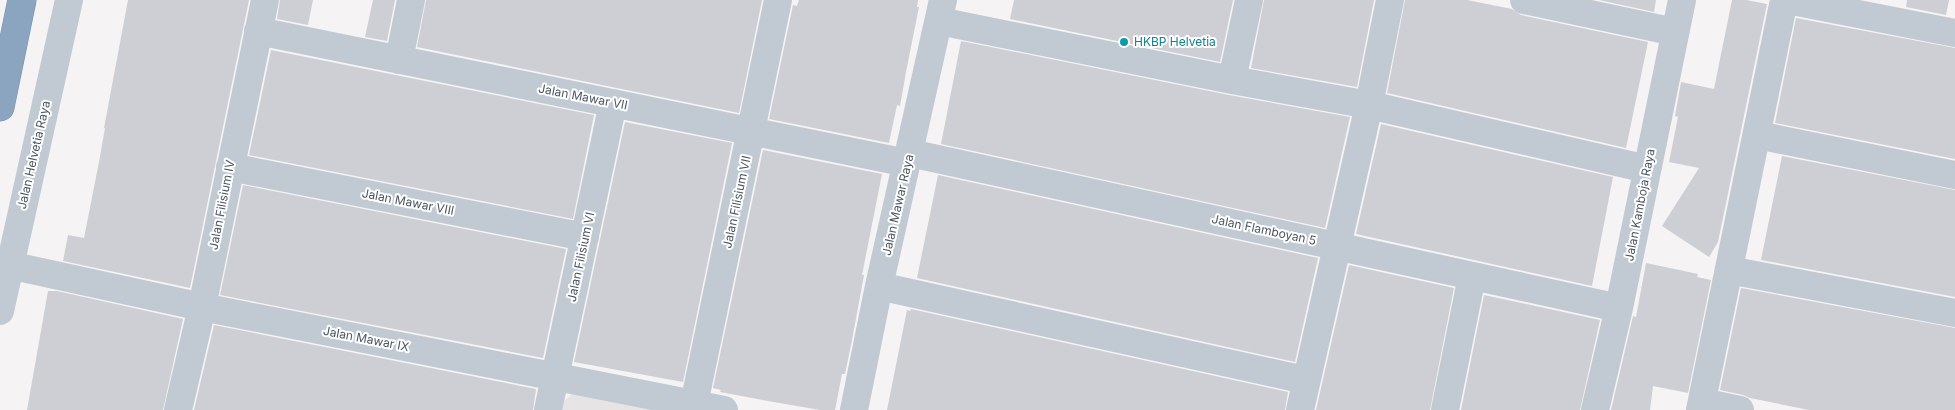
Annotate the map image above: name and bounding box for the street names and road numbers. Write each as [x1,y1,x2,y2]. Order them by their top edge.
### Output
street label: Jalan Mawar VII [537,81,629,113]
street label: Jalan Helvetia Raya [14,99,53,210]
street label: Jalan Kamboja Raya [1621,147,1658,262]
street label: Jalan Mawar Raya [879,153,916,257]
street label: Jalan Filisium VII [719,154,754,250]
street label: Jalan Filisium IV [205,159,238,251]
street label: Jalan Mawar VIII [361,185,456,218]
street label: Jalan Filisium VI [564,211,597,303]
street label: Jalan Flamboyan 5 [1210,211,1318,248]
street label: Jalan Mawar IX [322,323,410,354]

